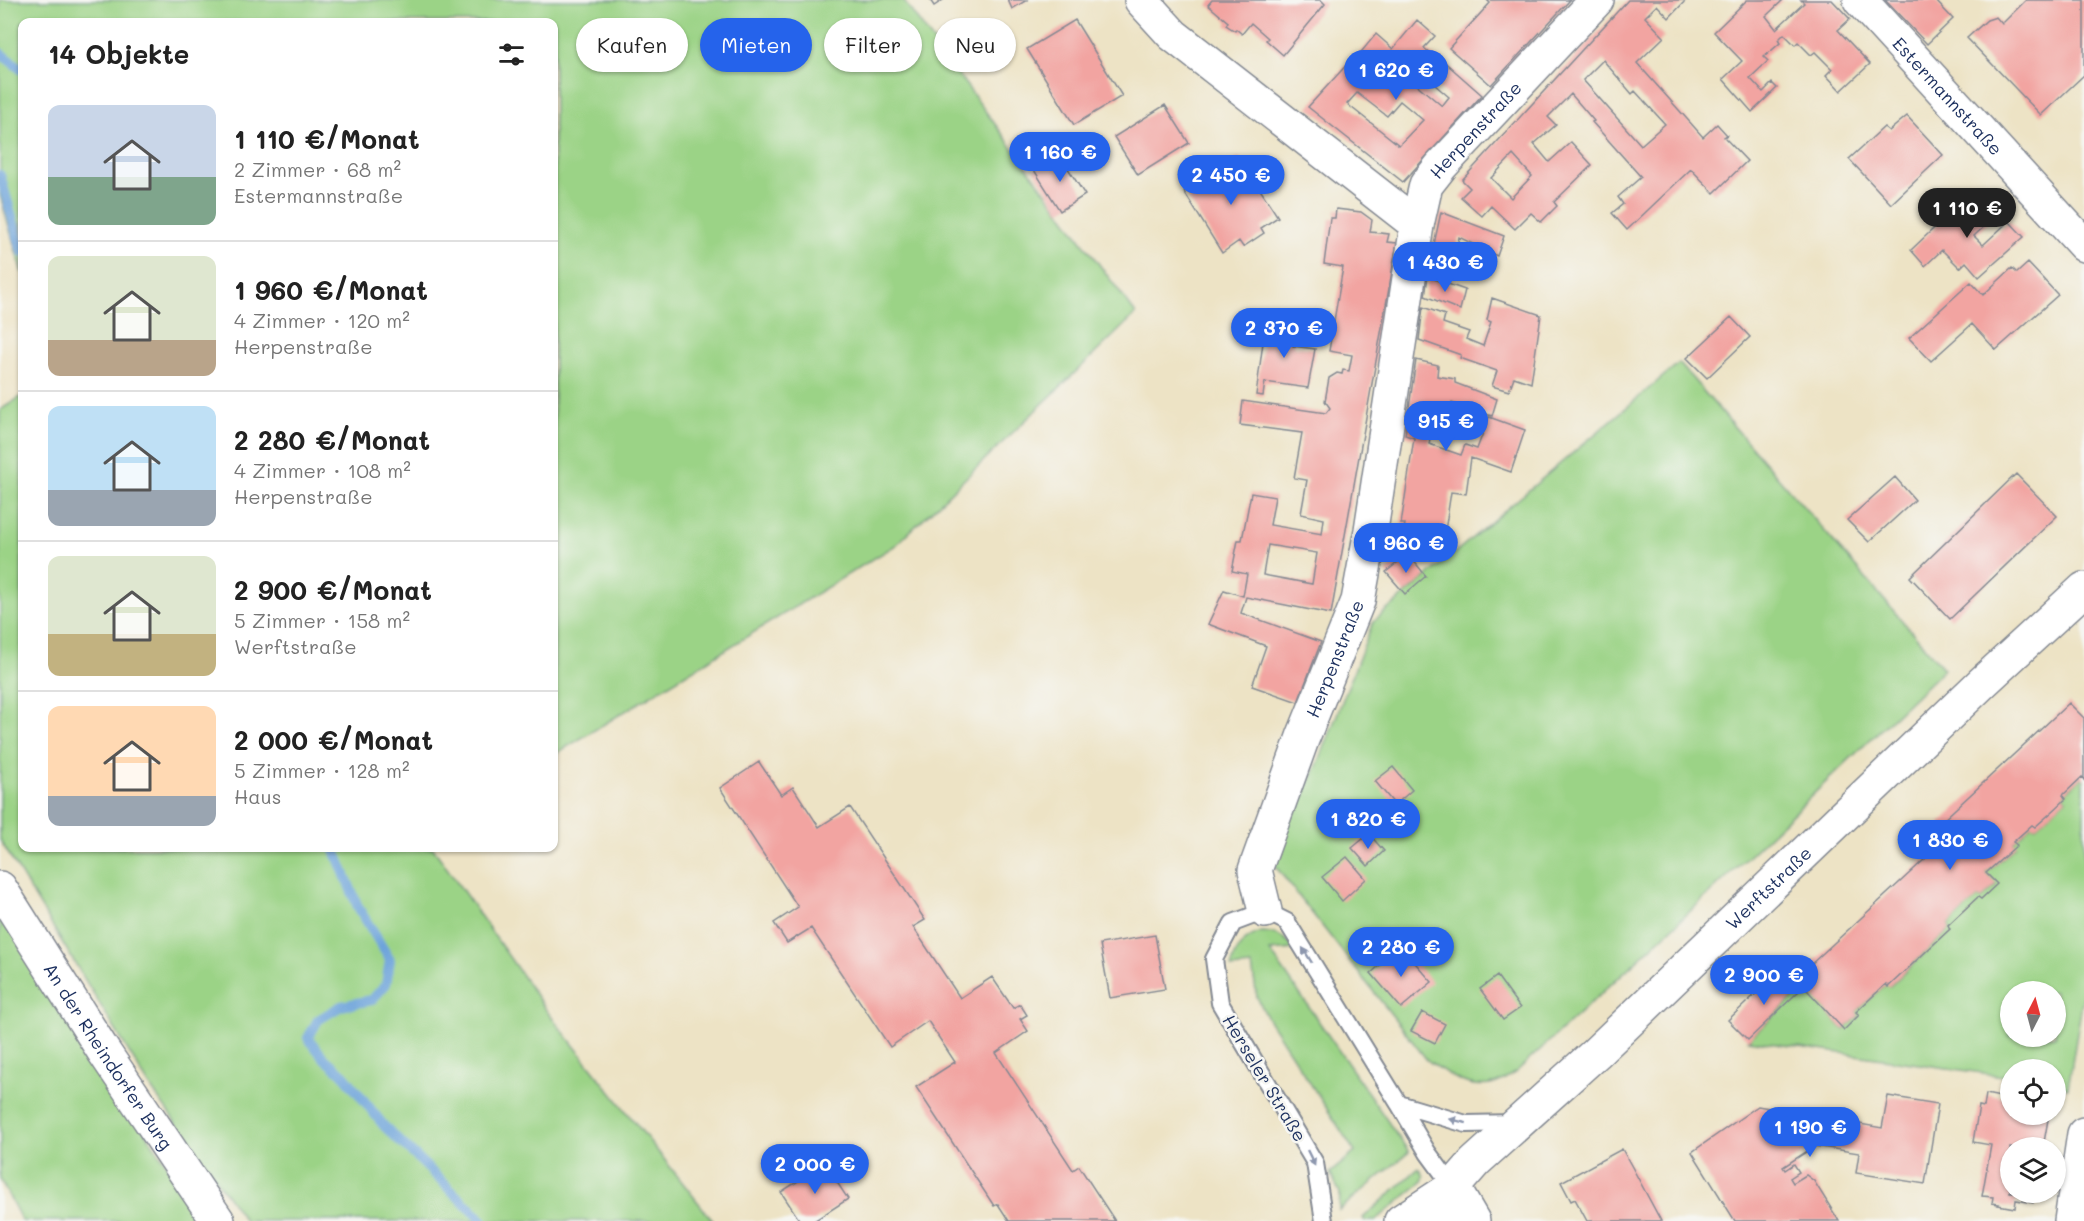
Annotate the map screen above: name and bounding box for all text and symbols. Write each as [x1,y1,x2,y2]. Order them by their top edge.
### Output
chip: Kaufen [576,18,688,72]
chip: Mieten [700,18,812,72]
chip: Filter [824,18,922,72]
chip: Neu [934,18,1016,72]
street label: Estermannstraße [1887,32,2008,160]
text: 14 Objekte [48,37,189,71]
icon: filters [495,38,528,71]
pin: 1 620 € [1341,50,1451,101]
text: 1 620 € [1358,56,1434,82]
street label: Herpenstraße [1424,76,1527,183]
text: 1 110 €/Monat [234,122,420,156]
icon: home [96,129,168,201]
pin: 1 160 € [1005,132,1115,183]
text: 1 160 € [1023,138,1097,164]
pin: 2 450 € [1176,155,1286,206]
text: 2 Zimmer · 68 m² [234,156,401,182]
text: 2 450 € [1191,161,1271,187]
text: Estermannstraße [234,182,403,208]
pin: 1 110 € [1912,188,2022,239]
text: 1 110 € [1932,194,2002,220]
pin: 1 430 € [1390,242,1500,293]
text: 1 430 € [1406,248,1484,274]
text: 1 960 €/Monat [234,273,428,307]
icon: home [96,280,168,352]
text: 4 Zimmer · 120 m² [234,307,410,333]
pin: 2 370 € [1229,308,1339,359]
text: 2 370 € [1245,314,1323,340]
text: Herpenstraße [234,333,373,359]
pin: 915 € [1404,401,1488,452]
text: 915 € [1418,407,1474,433]
text: 2 280 €/Monat [234,423,430,457]
icon: home [96,430,168,502]
text: 4 Zimmer · 108 m² [234,457,411,483]
text: Herpenstraße [234,483,373,509]
pin: 1 960 € [1351,523,1461,574]
text: 1 960 € [1368,529,1444,555]
text: 2 900 €/Monat [234,573,432,607]
icon: home [96,580,168,652]
street label: Herpenstraße [1300,596,1369,721]
text: 5 Zimmer · 158 m² [234,607,410,633]
text: Werftstraße [234,633,357,659]
text: 2 000 €/Monat [234,723,433,757]
icon: home [96,730,168,802]
text: 5 Zimmer · 128 m² [234,757,410,783]
text: Haus [234,783,281,809]
pin: 1 820 € [1313,799,1423,850]
text: 1 820 € [1330,805,1406,831]
pin: 1 830 € [1895,820,2005,871]
text: 1 830 € [1912,826,1988,852]
street label: Werftstraße [1720,841,1817,935]
pin: 2 280 € [1346,927,1456,978]
text: 2 280 € [1362,933,1440,959]
one-way arrow [1302,947,1313,963]
pin: 2 900 € [1709,955,1819,1006]
street label: An der Rheindorfer Burg [38,958,178,1154]
text: 2 900 € [1724,961,1804,987]
north arrow [2000,981,2066,1047]
map controls [2000,981,2066,1203]
street label: Herseler Straße [1218,1010,1312,1146]
button: locate [2000,1059,2066,1125]
pin: 1 190 € [1755,1107,1865,1158]
text: 1 190 € [1773,1113,1847,1139]
one-way arrow [1449,1116,1468,1126]
button: layers [2000,1137,2066,1203]
pin: 2 000 € [760,1144,870,1195]
one-way arrow [1306,1149,1316,1167]
text: 2 000 € [775,1150,855,1176]

